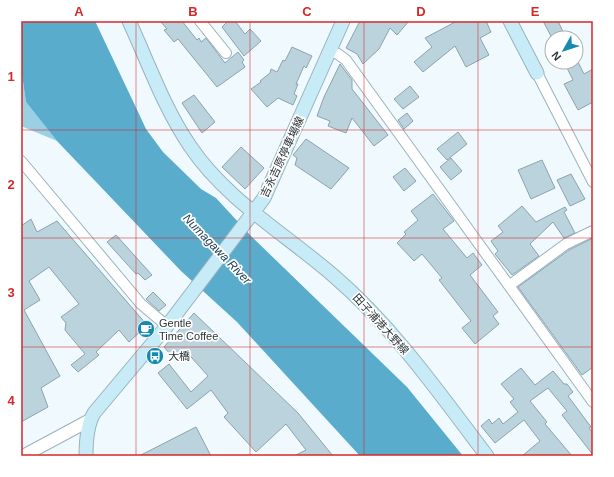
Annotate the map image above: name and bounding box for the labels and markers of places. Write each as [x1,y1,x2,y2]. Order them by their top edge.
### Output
place label: Gentle Time Coffee [159,317,218,342]
cafe icon: Gentle Time Coffee [136,319,156,339]
bus stop icon: 大橋 [145,346,165,366]
place label: 大橋 [168,350,190,362]

